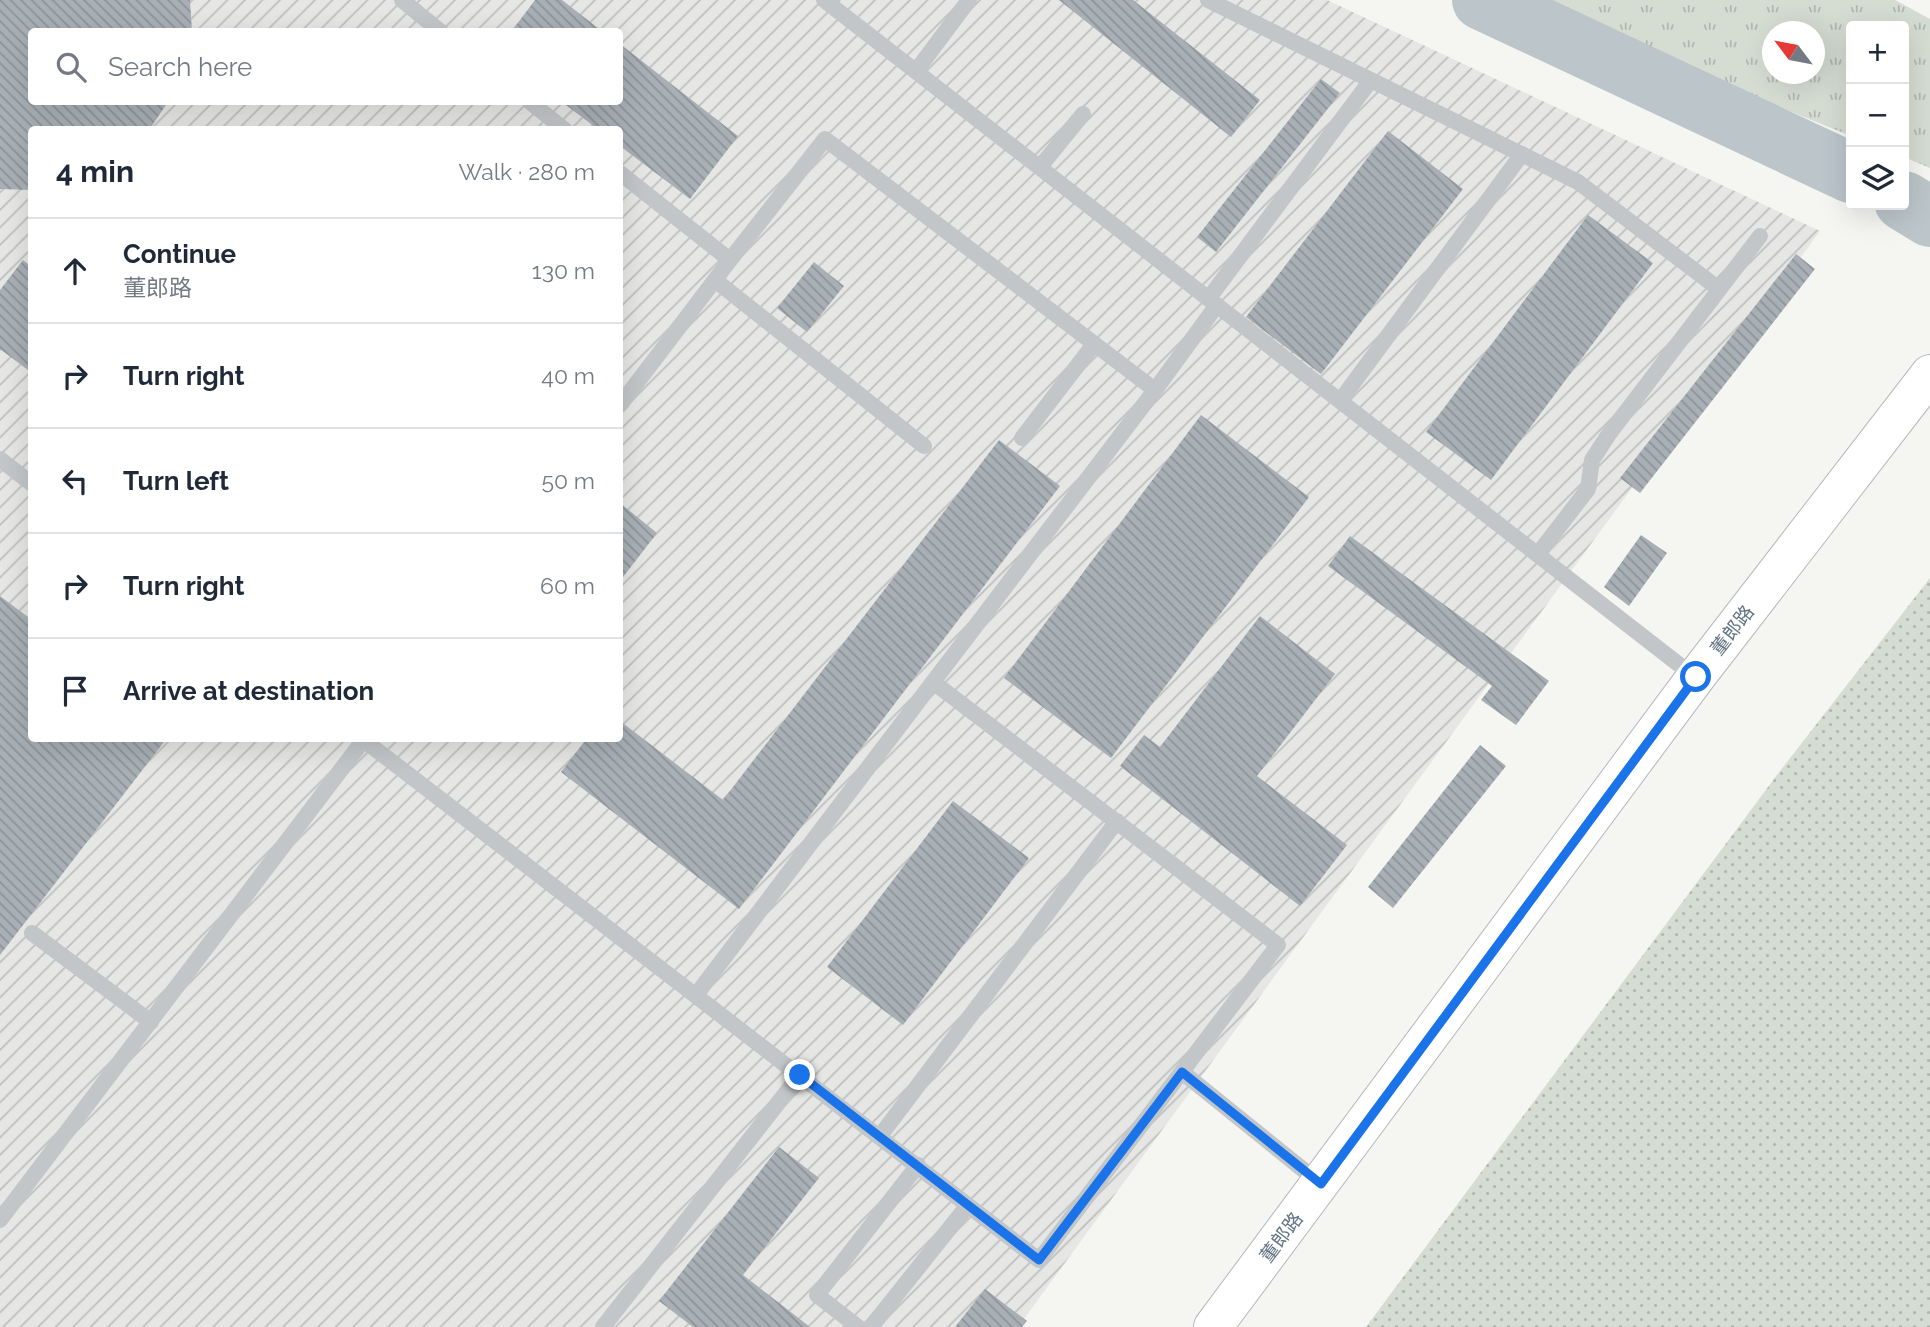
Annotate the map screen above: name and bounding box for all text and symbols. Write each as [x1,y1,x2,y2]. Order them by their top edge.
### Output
north arrow [1762,21,1825,84]
map controls [1846,21,1909,210]
button: + [1846,21,1909,84]
search box [28,28,623,105]
icon: search [52,48,90,86]
text: Search here [108,52,252,82]
button: − [1846,84,1909,147]
button: layers [1846,147,1909,210]
text: 4 min [56,154,134,189]
text: Walk · 280 m [458,158,595,185]
text: Continue [123,239,236,269]
icon: ahead [56,252,94,290]
text: 130 m [532,257,595,284]
text: 董郎路 [123,274,192,301]
icon: right [56,357,94,395]
text: Turn right [123,361,244,391]
text: 40 m [541,362,595,389]
icon: left [56,462,94,500]
text: Turn left [123,466,229,496]
text: 50 m [541,467,595,494]
icon: right [56,567,94,605]
text: Turn right [123,571,244,601]
text: 60 m [540,572,595,599]
street label: 董郎路 [1706,601,1758,659]
route start [1680,661,1711,692]
icon: arrive [56,672,94,710]
text: Arrive at destination [123,676,374,706]
route end [784,1059,815,1090]
street label: 董郎路 [1255,1208,1307,1266]

